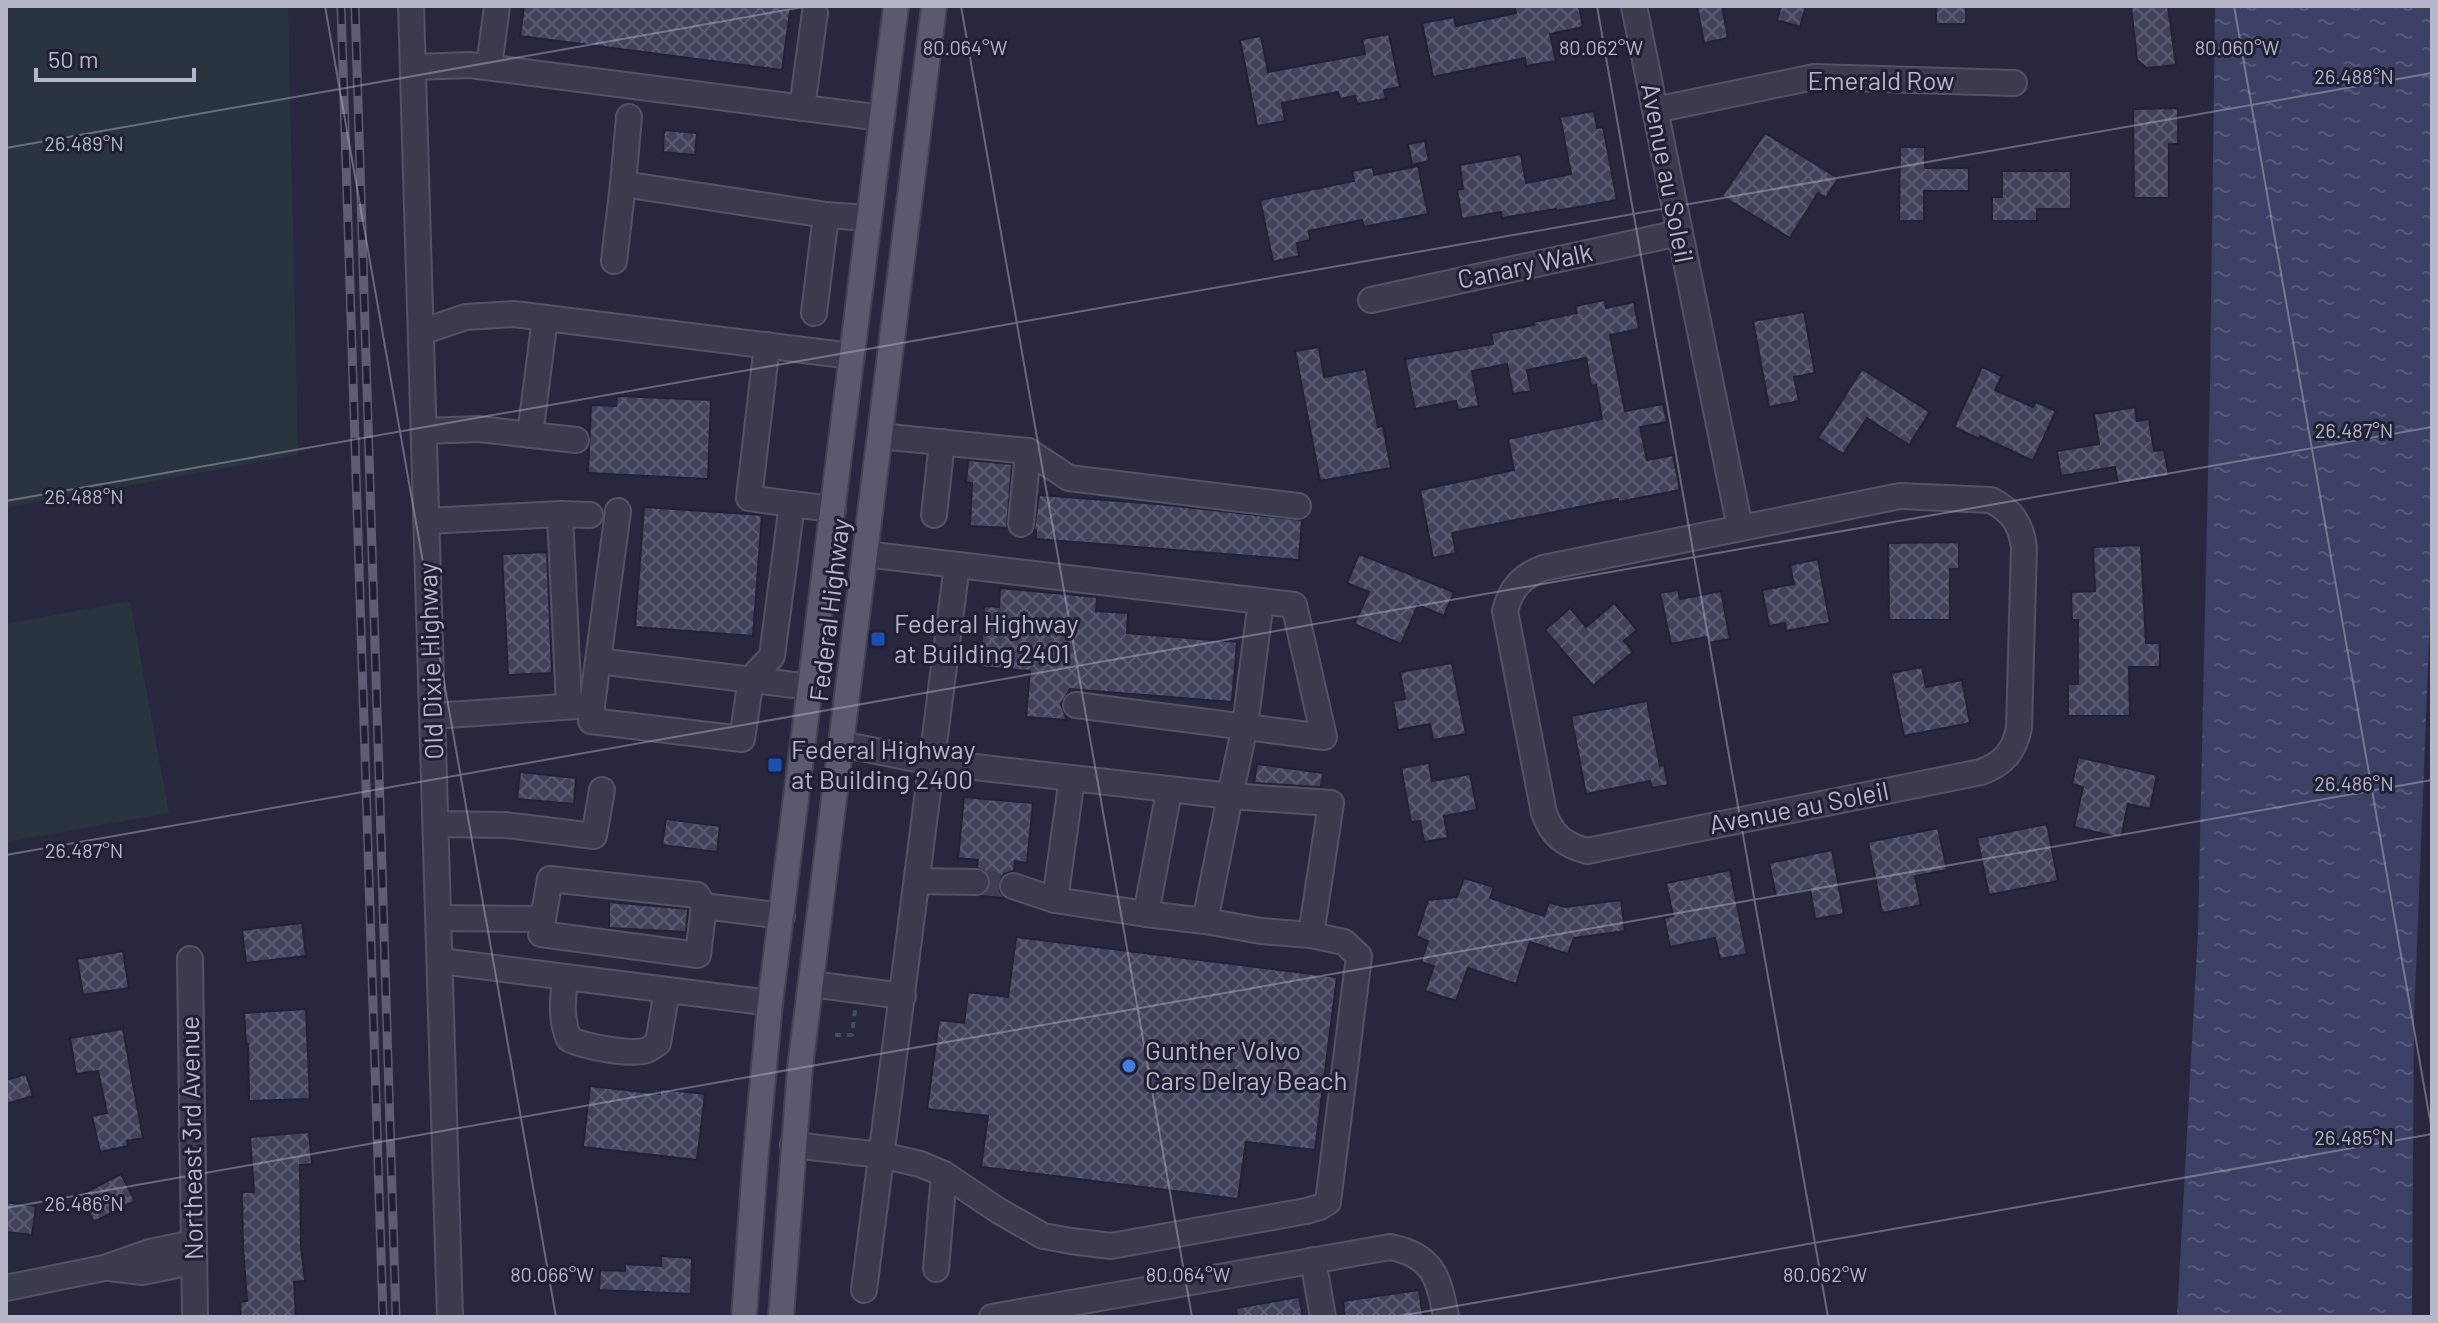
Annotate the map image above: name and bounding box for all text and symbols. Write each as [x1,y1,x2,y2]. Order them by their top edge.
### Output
scale bar [36,32,194,82]
text: 80.064°W [923,35,1008,59]
text: 80.062°W [1559,35,1643,59]
text: 80.060°W [2195,35,2280,59]
text: 50 m [48,44,99,73]
street label: Emerald Row [1807,64,1955,95]
text: 26.488°N [2314,64,2394,88]
street label: Avenue au Soleil [1636,80,1701,265]
text: 26.489°N [44,131,124,155]
street label: Canary Walk [1454,235,1595,294]
text: 26.487°N [2315,418,2393,442]
text: 26.488°N [44,484,124,508]
street label: Federal Highway [802,516,855,703]
street label: Old Dixie Highway [411,562,448,760]
place label: Federal Highway at Building 2401 [894,607,1078,668]
marker: Federal Highway at Building 2401 [869,630,887,648]
place label: Federal Highway at Building 2400 [791,733,975,794]
marker: Federal Highway at Building 2400 [766,756,784,774]
text: 26.486°N [2314,771,2394,795]
street label: Avenue au Soleil [1706,774,1891,839]
text: 26.487°N [45,838,123,862]
street label: Northeast 3rd Avenue [173,1016,208,1260]
place label: Gunther Volvo Cars Delray Beach [1145,1034,1347,1095]
marker: Gunther Volvo Cars Delray Beach [1120,1057,1138,1075]
text: 26.485°N [2314,1125,2394,1149]
text: 26.486°N [44,1191,124,1215]
text: 80.066°W [510,1262,594,1286]
text: 80.064°W [1146,1262,1231,1286]
text: 80.062°W [1783,1262,1867,1286]

